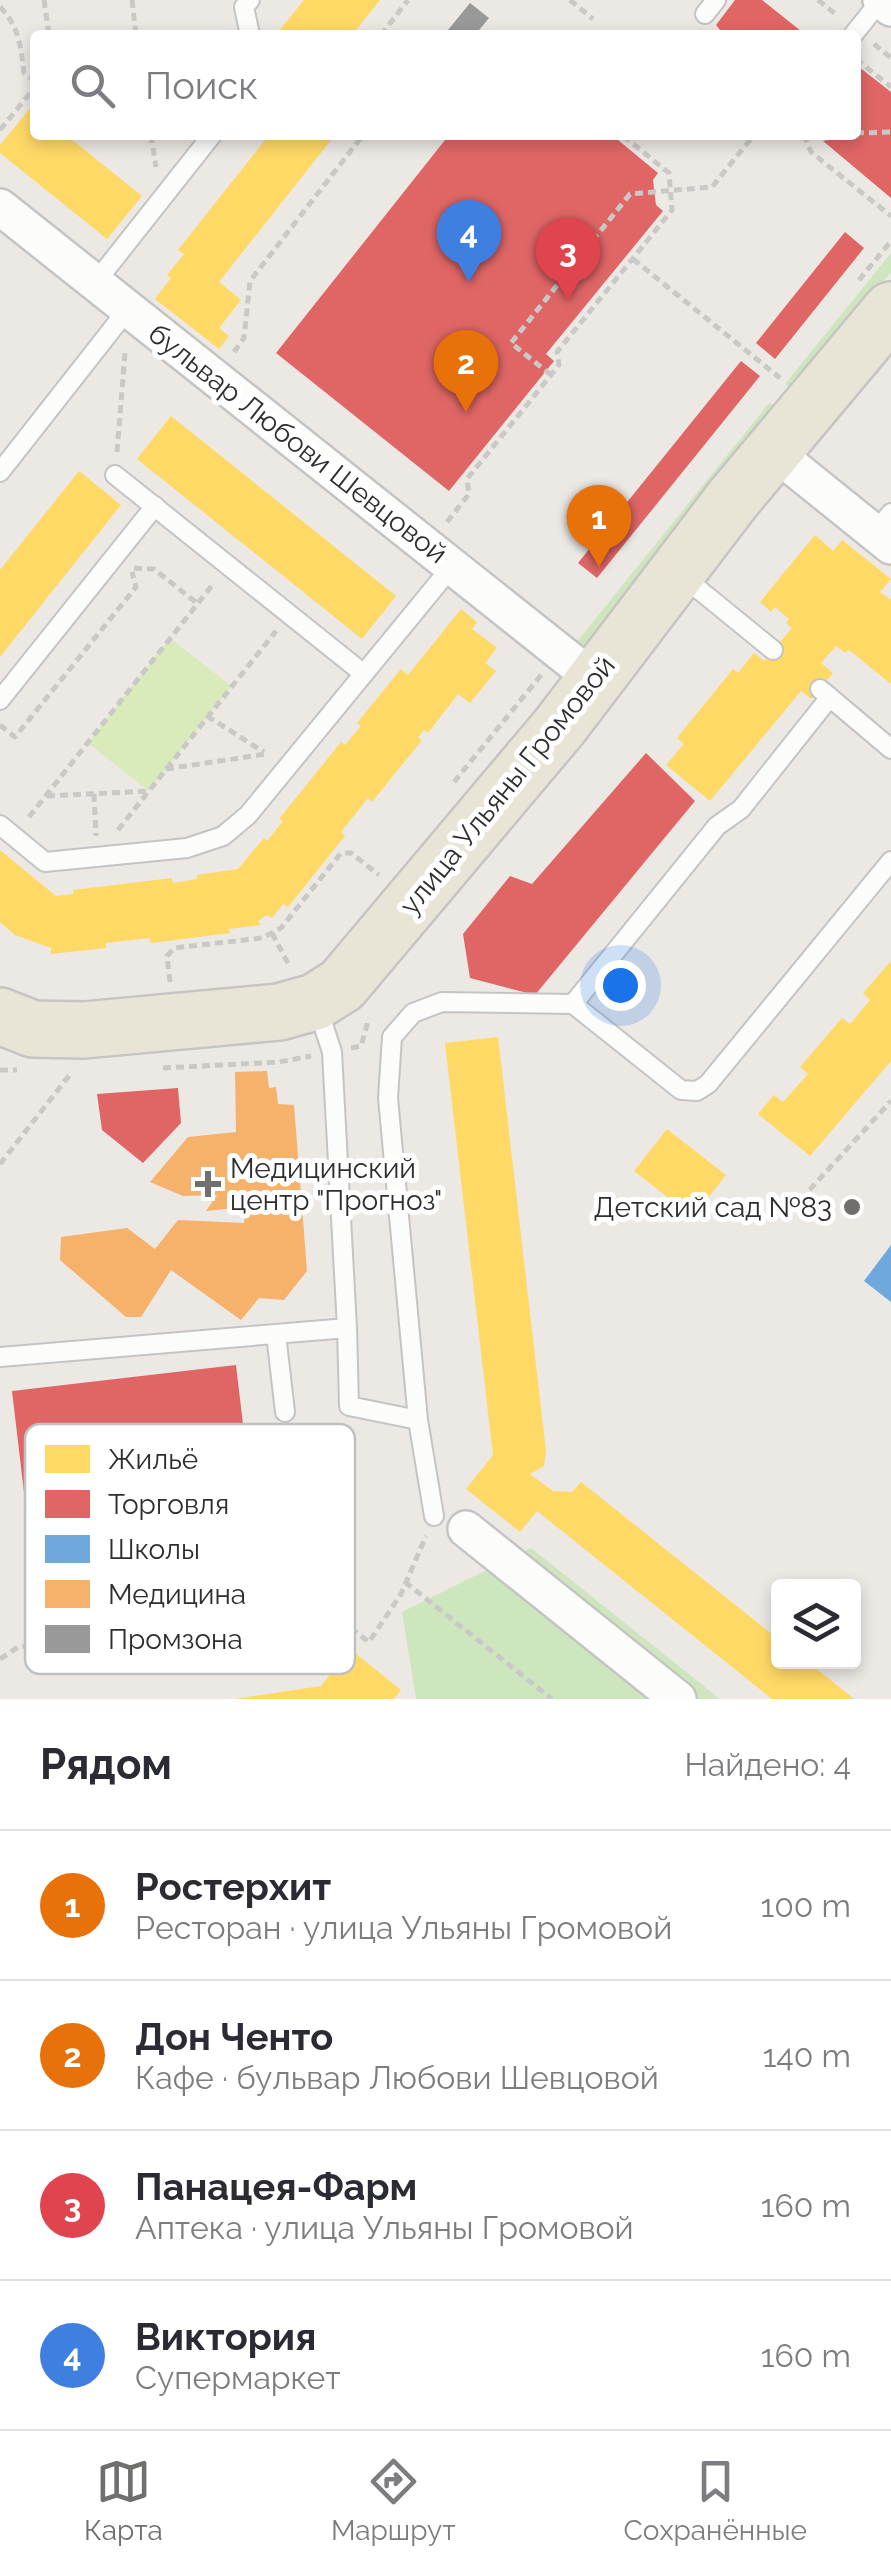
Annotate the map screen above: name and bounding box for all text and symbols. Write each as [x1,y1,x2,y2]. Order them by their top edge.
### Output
search box [30,30,861,140]
icon: search [65,58,120,113]
text: Поиск [145,63,258,108]
pin: 4 [436,200,502,282]
pin: 3 [536,218,600,300]
street label: бульвар Любови Шевцовой [142,317,454,570]
pin: 2 [434,330,498,412]
pin: 1 [566,484,632,567]
street label: улица Ульяны Громовой [393,649,622,921]
your location [595,960,646,1011]
place label: Медицинский центр "Прогноз" [230,1152,442,1217]
marker: Медицинский центр "Прогноз" [195,1171,221,1197]
place label: Детский сад №83 [593,1191,832,1224]
marker: Детский сад №83 [841,1196,863,1218]
legend [25,1424,355,1674]
text: Жильё [108,1443,198,1476]
text: Торговля [108,1488,229,1521]
text: Школы [108,1533,200,1566]
text: Медицина [108,1578,246,1611]
map controls [771,1579,861,1669]
button: layers [771,1579,861,1669]
text: Промзона [108,1623,243,1656]
text: Рядом [40,1740,172,1789]
text: Найдено: 4 [684,1746,851,1783]
text: Ростерхит [135,1864,331,1909]
text: 1 [65,1887,80,1924]
text: 100 m [761,1887,851,1924]
text: Ресторан · улица Ульяны Громовой [135,1909,672,1946]
text: Дон Ченто [135,2014,333,2059]
text: 2 [63,2037,82,2074]
text: 140 m [763,2037,851,2074]
text: Кафе · бульвар Любови Шевцовой [135,2059,659,2096]
text: Панацея-Фарм [135,2164,417,2209]
text: 3 [64,2187,81,2224]
text: 160 m [761,2187,851,2224]
text: Аптека · улица Ульяны Громовой [135,2209,634,2246]
text: Виктория [135,2314,316,2359]
text: 4 [63,2337,82,2374]
text: 160 m [761,2337,851,2374]
text: Супермаркет [135,2359,340,2396]
tab: Карта [84,2454,163,2547]
tab: Маршрут [331,2454,456,2547]
tab: Сохранённые [624,2454,807,2547]

